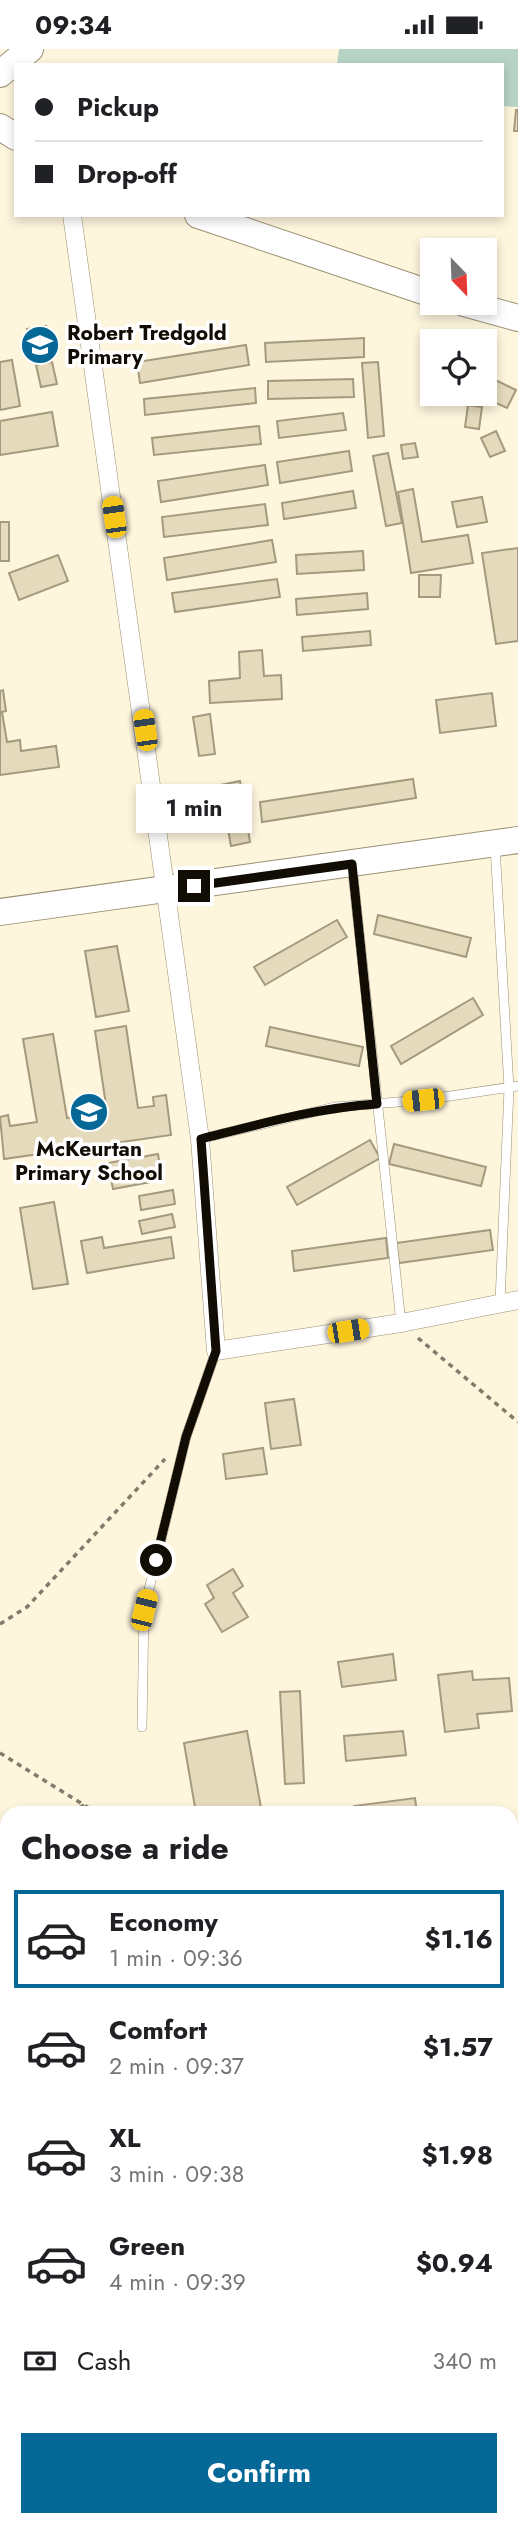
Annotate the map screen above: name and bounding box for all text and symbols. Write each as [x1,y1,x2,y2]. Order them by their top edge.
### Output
text: 09:34 [35,6,112,44]
text: Pickup [77,88,159,126]
text: Drop-off [77,155,177,193]
north arrow [420,238,497,315]
map controls [420,238,497,406]
place label: Robert Tredgold Primary [67,318,227,372]
school or university icon: Robert Tredgold Primary [19,324,61,366]
button: locate [420,329,497,406]
car [101,495,128,539]
car [132,708,159,752]
callout: 1 min [136,785,252,833]
text: 1 min [165,791,223,825]
route end [178,870,210,902]
car [402,1087,445,1113]
school or university icon: McKeurtan Primary School [68,1091,110,1133]
place label: McKeurtan Primary School [15,1134,163,1188]
car [326,1317,371,1345]
route start [140,1544,172,1576]
car [129,1587,160,1633]
text: Choose a ride [21,1825,229,1871]
text: Economy [109,1903,218,1941]
icon: car [25,1908,88,1971]
text: $1.16 [425,1920,493,1958]
text: 1 min · 09:36 [109,1941,243,1975]
text: Comfort [109,2011,207,2049]
icon: car [25,2016,88,2079]
text: $1.57 [423,2028,493,2066]
text: 2 min · 09:37 [109,2049,244,2083]
text: XL [109,2119,141,2157]
icon: car [25,2124,88,2187]
text: $1.98 [422,2136,493,2174]
text: 3 min · 09:38 [109,2157,244,2191]
text: Green [109,2227,185,2265]
icon: car [25,2232,88,2295]
text: $0.94 [416,2244,493,2282]
text: 4 min · 09:39 [109,2265,246,2299]
icon: cash [21,2342,59,2380]
text: Cash [77,2342,131,2380]
text: 340 m [432,2344,497,2378]
button: Confirm [21,2433,497,2513]

